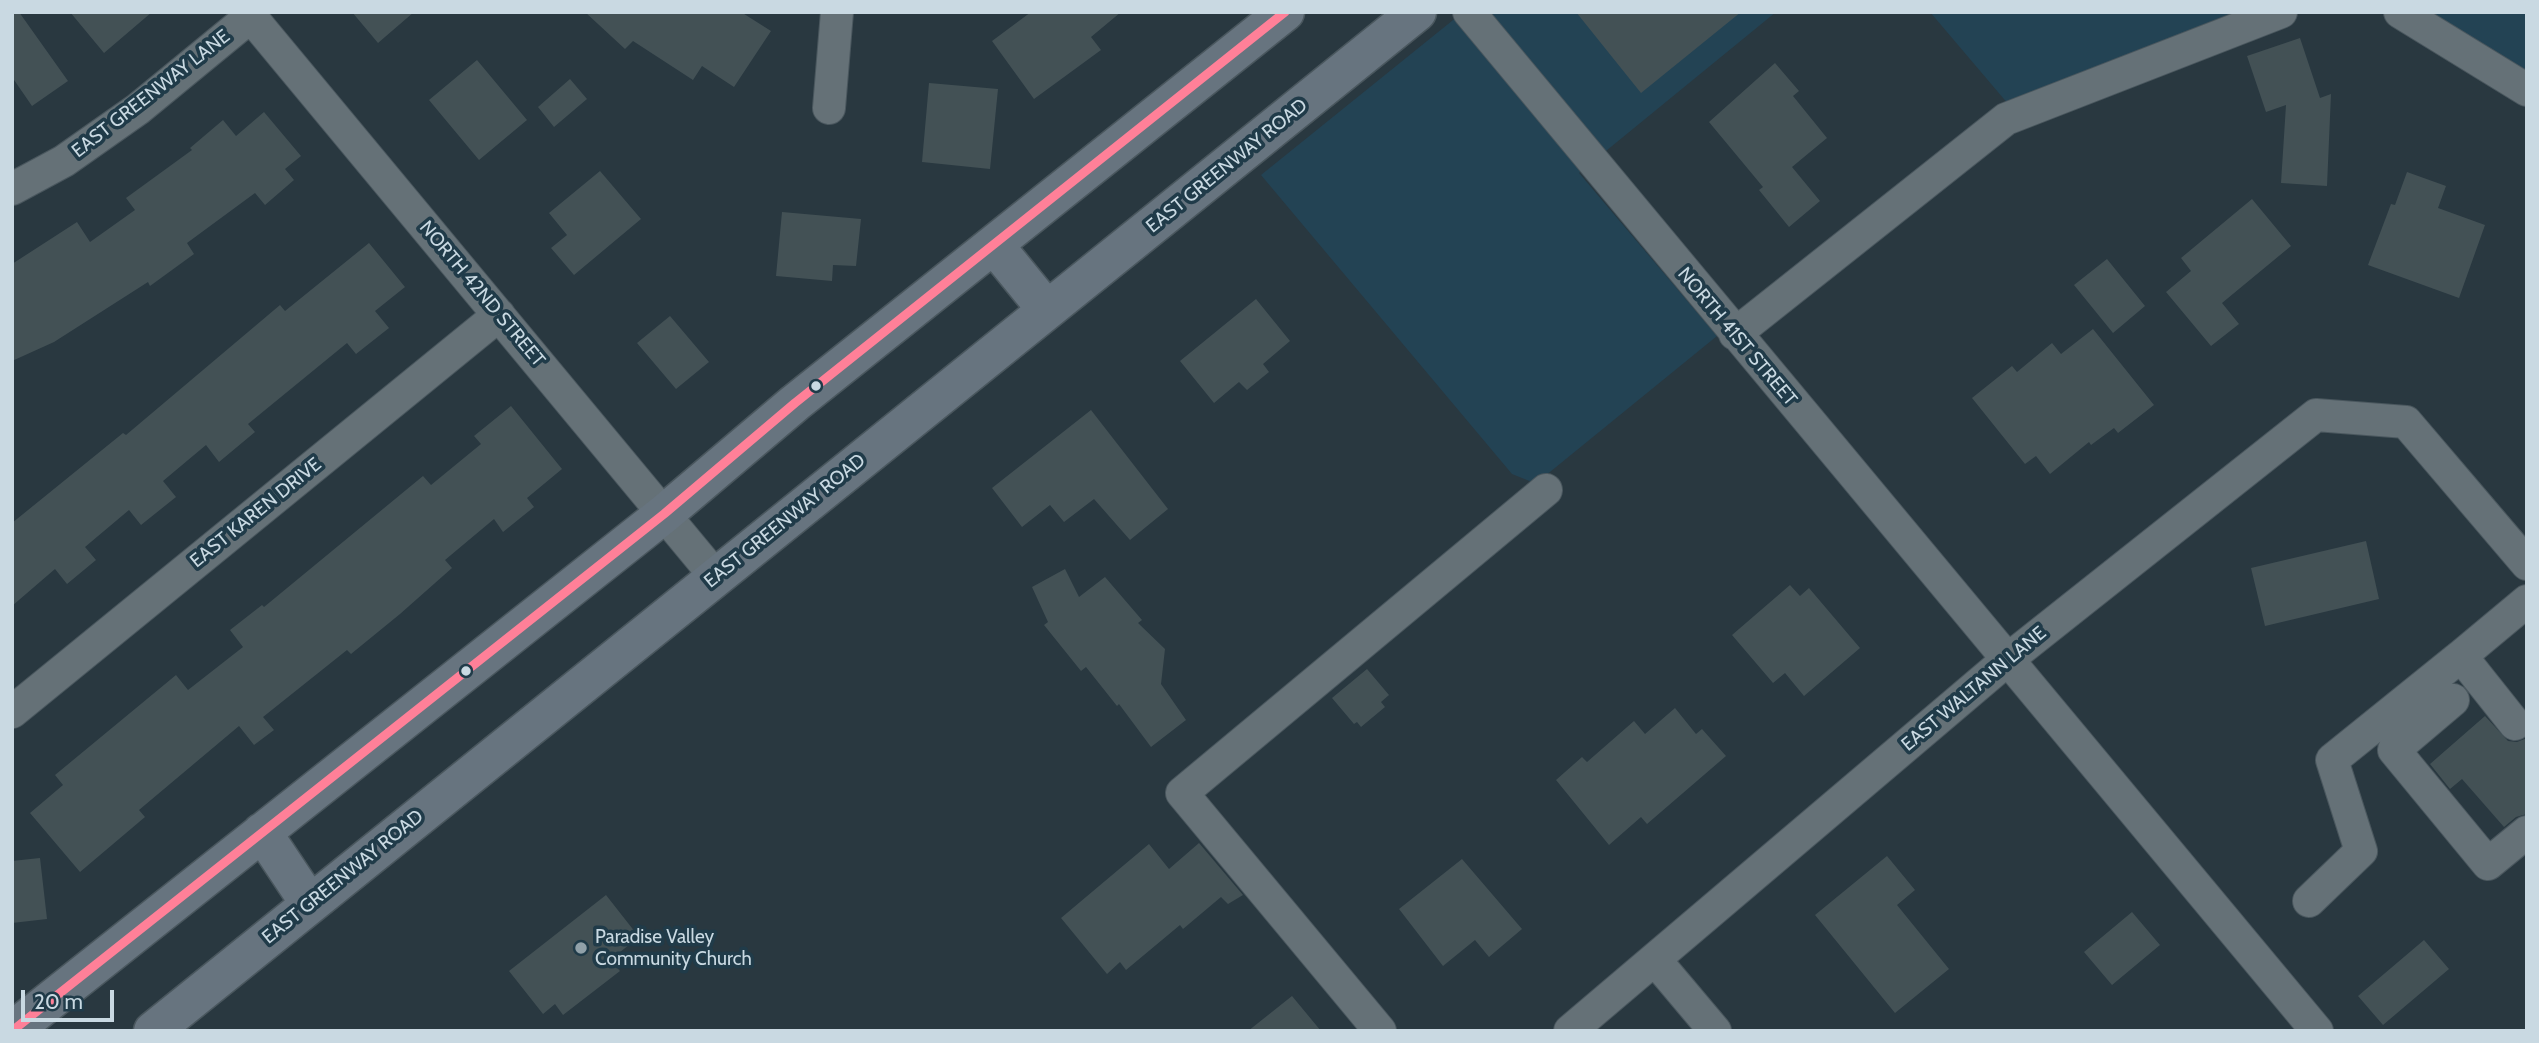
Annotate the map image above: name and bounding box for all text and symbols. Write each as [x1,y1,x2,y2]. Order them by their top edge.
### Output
street label: EAST GREENWAY LANE [67,25,235,163]
street label: EAST GREENWAY ROAD [1142,94,1312,238]
street label: NORTH 42ND STREET [414,216,550,372]
street label: NORTH 41ST STREET [1672,263,1802,411]
unlabelled marker [809,379,823,393]
street label: EAST GREENWAY ROAD [700,449,870,593]
street label: EAST KAREN DRIVE [186,453,326,573]
street label: EAST WALTANN LANE [1897,622,2051,756]
unlabelled marker [459,664,473,678]
street label: EAST GREENWAY ROAD [258,805,428,949]
place label: Paradise Valley Community Church [595,926,752,970]
marker: Paradise Valley Community Church [573,940,589,956]
scale bar [24,976,117,1020]
text: 20 m [34,989,83,1014]

